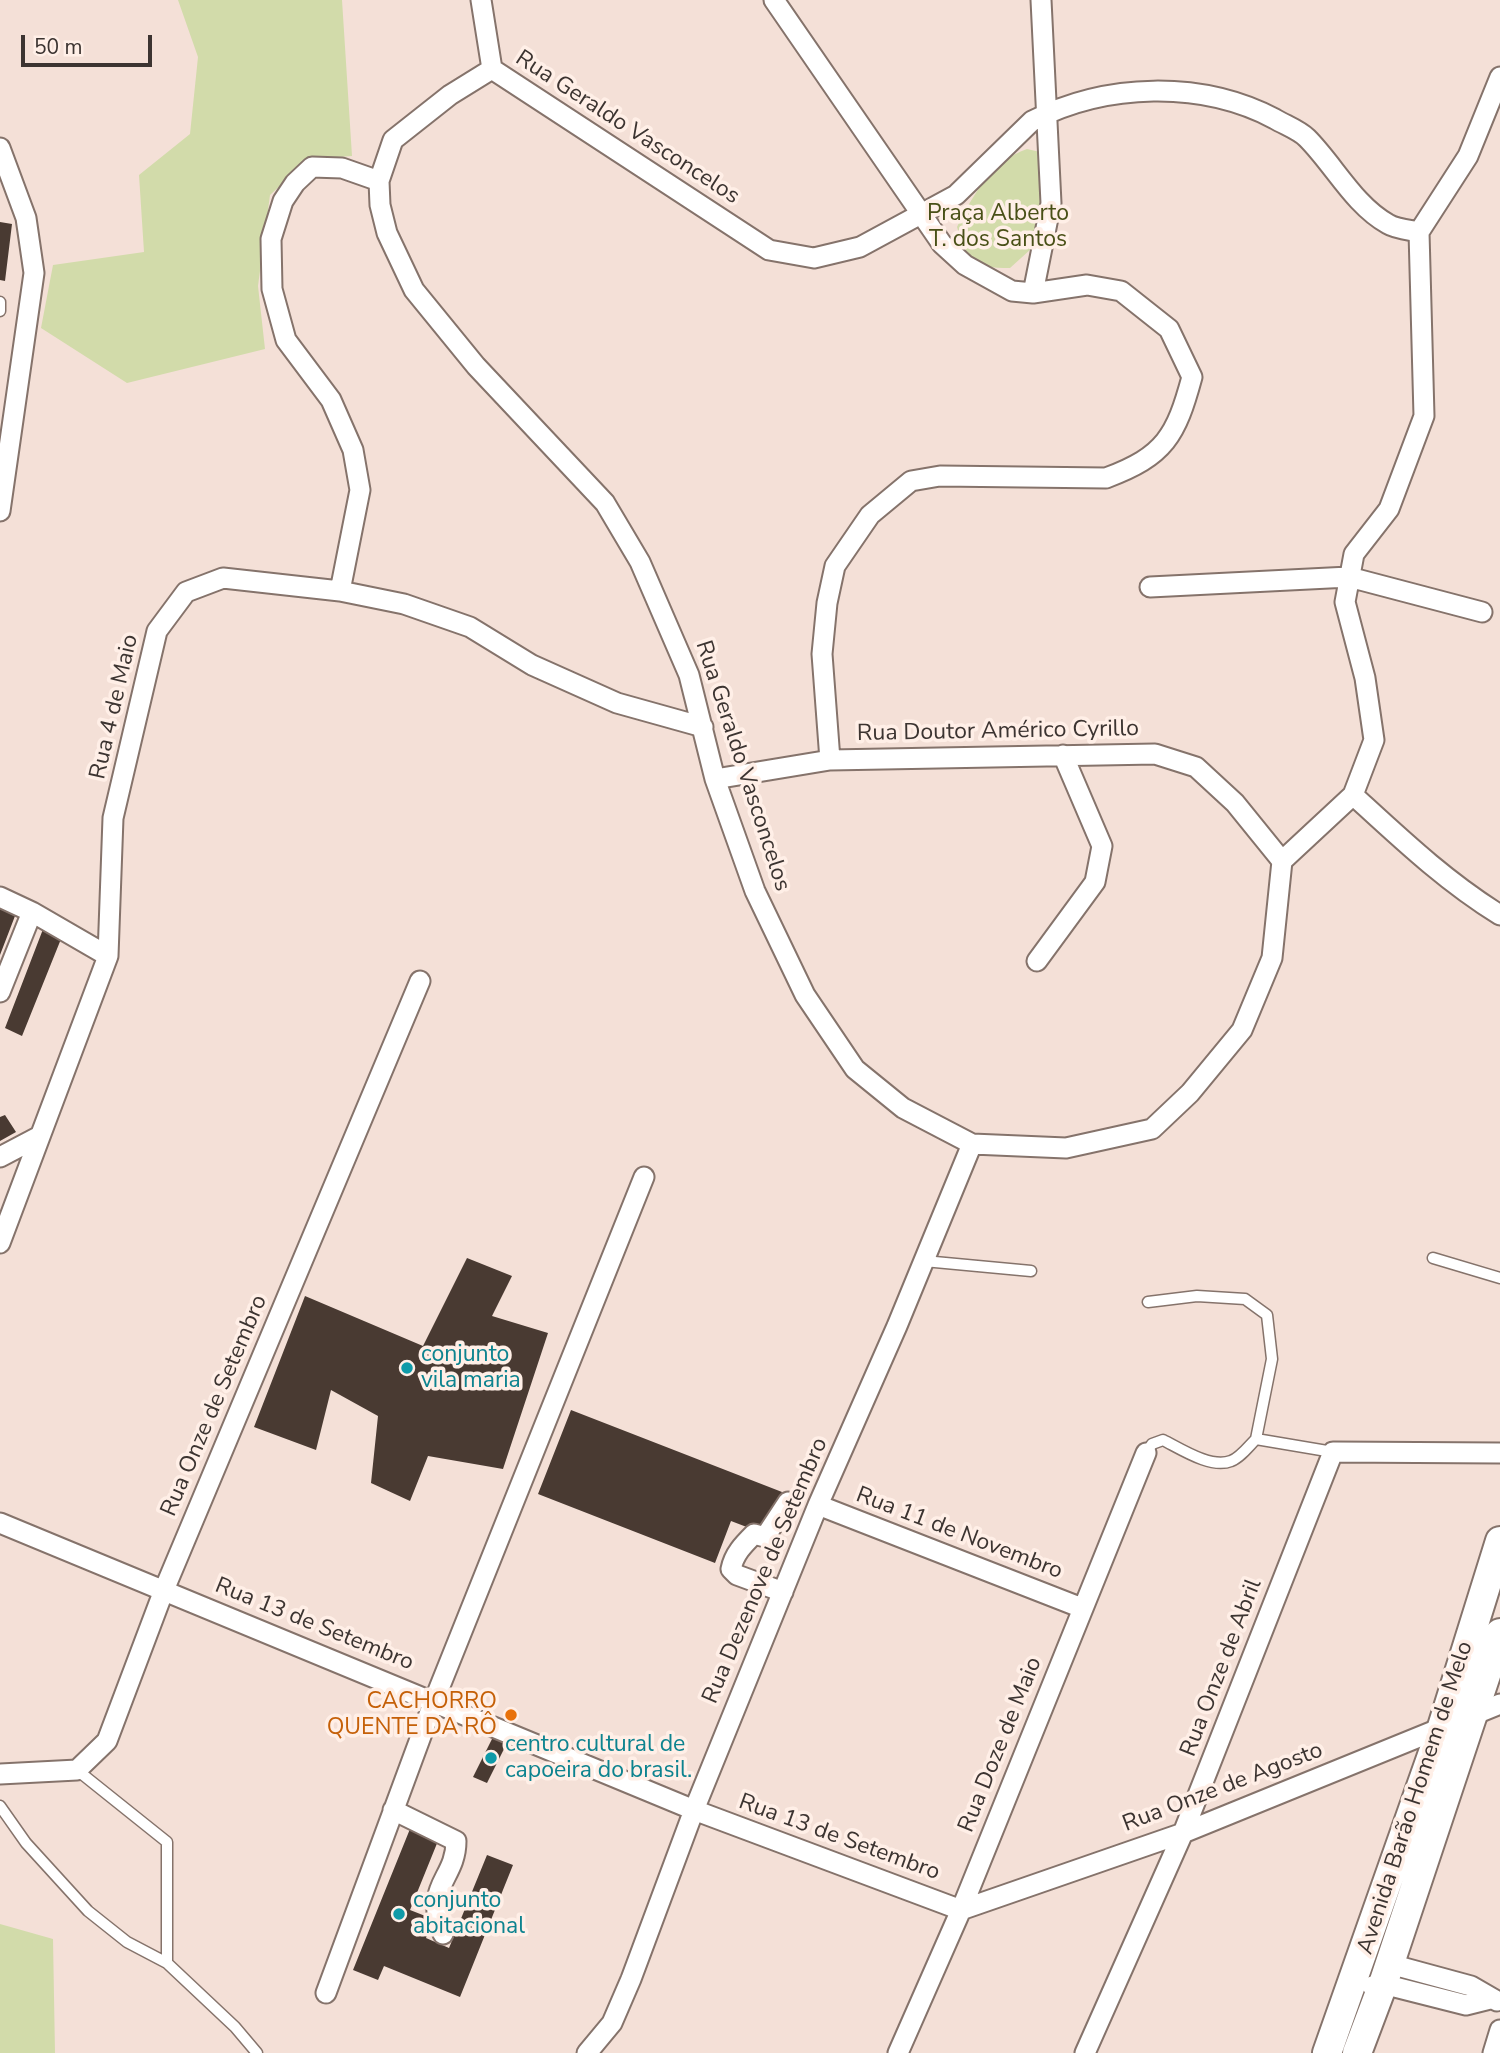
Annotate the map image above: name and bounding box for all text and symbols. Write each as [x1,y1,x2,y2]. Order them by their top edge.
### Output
scale bar [24,21,156,65]
text: 50 m [34,33,83,61]
street label: Rua Geraldo Vasconcelos [510,45,744,211]
park label: Praça Alberto T. dos Santos [927,200,1069,254]
street label: Rua 4 de Maio [85,632,145,782]
street label: Rua Geraldo Vasconcelos [688,637,796,895]
street label: Rua Doutor Américo Cyrillo [857,716,1139,748]
street label: Rua Onze de Setembro [156,1291,274,1521]
place label: conjunto vila maria [421,1341,521,1395]
marker: conjunto vila maria [399,1360,415,1376]
street label: Rua Dezenove de Setembro [697,1434,835,1708]
street label: Rua 11 de Novembro [852,1482,1066,1586]
street label: Rua 13 de Setembro [211,1573,417,1677]
street label: Rua Onze de Abril [1175,1575,1269,1761]
street label: Avenida Barão Homem de Melo [1352,1638,1480,1958]
street label: Rua Doze de Maio [953,1654,1049,1836]
place label: CACHORRO QUENTE DA RÔ [327,1688,497,1742]
marker: CACHORRO QUENTE DA RÔ [503,1707,519,1723]
place label: centro cultural de capoeira do brasil. [505,1731,692,1785]
street label: Rua Onze de Agosto [1119,1737,1327,1839]
marker: centro cultural de capoeira do brasil. [483,1750,499,1766]
street label: Rua 13 de Setembro [735,1789,943,1887]
place label: conjunto abitacional [413,1887,525,1941]
marker: conjunto abitacional [391,1906,407,1922]

